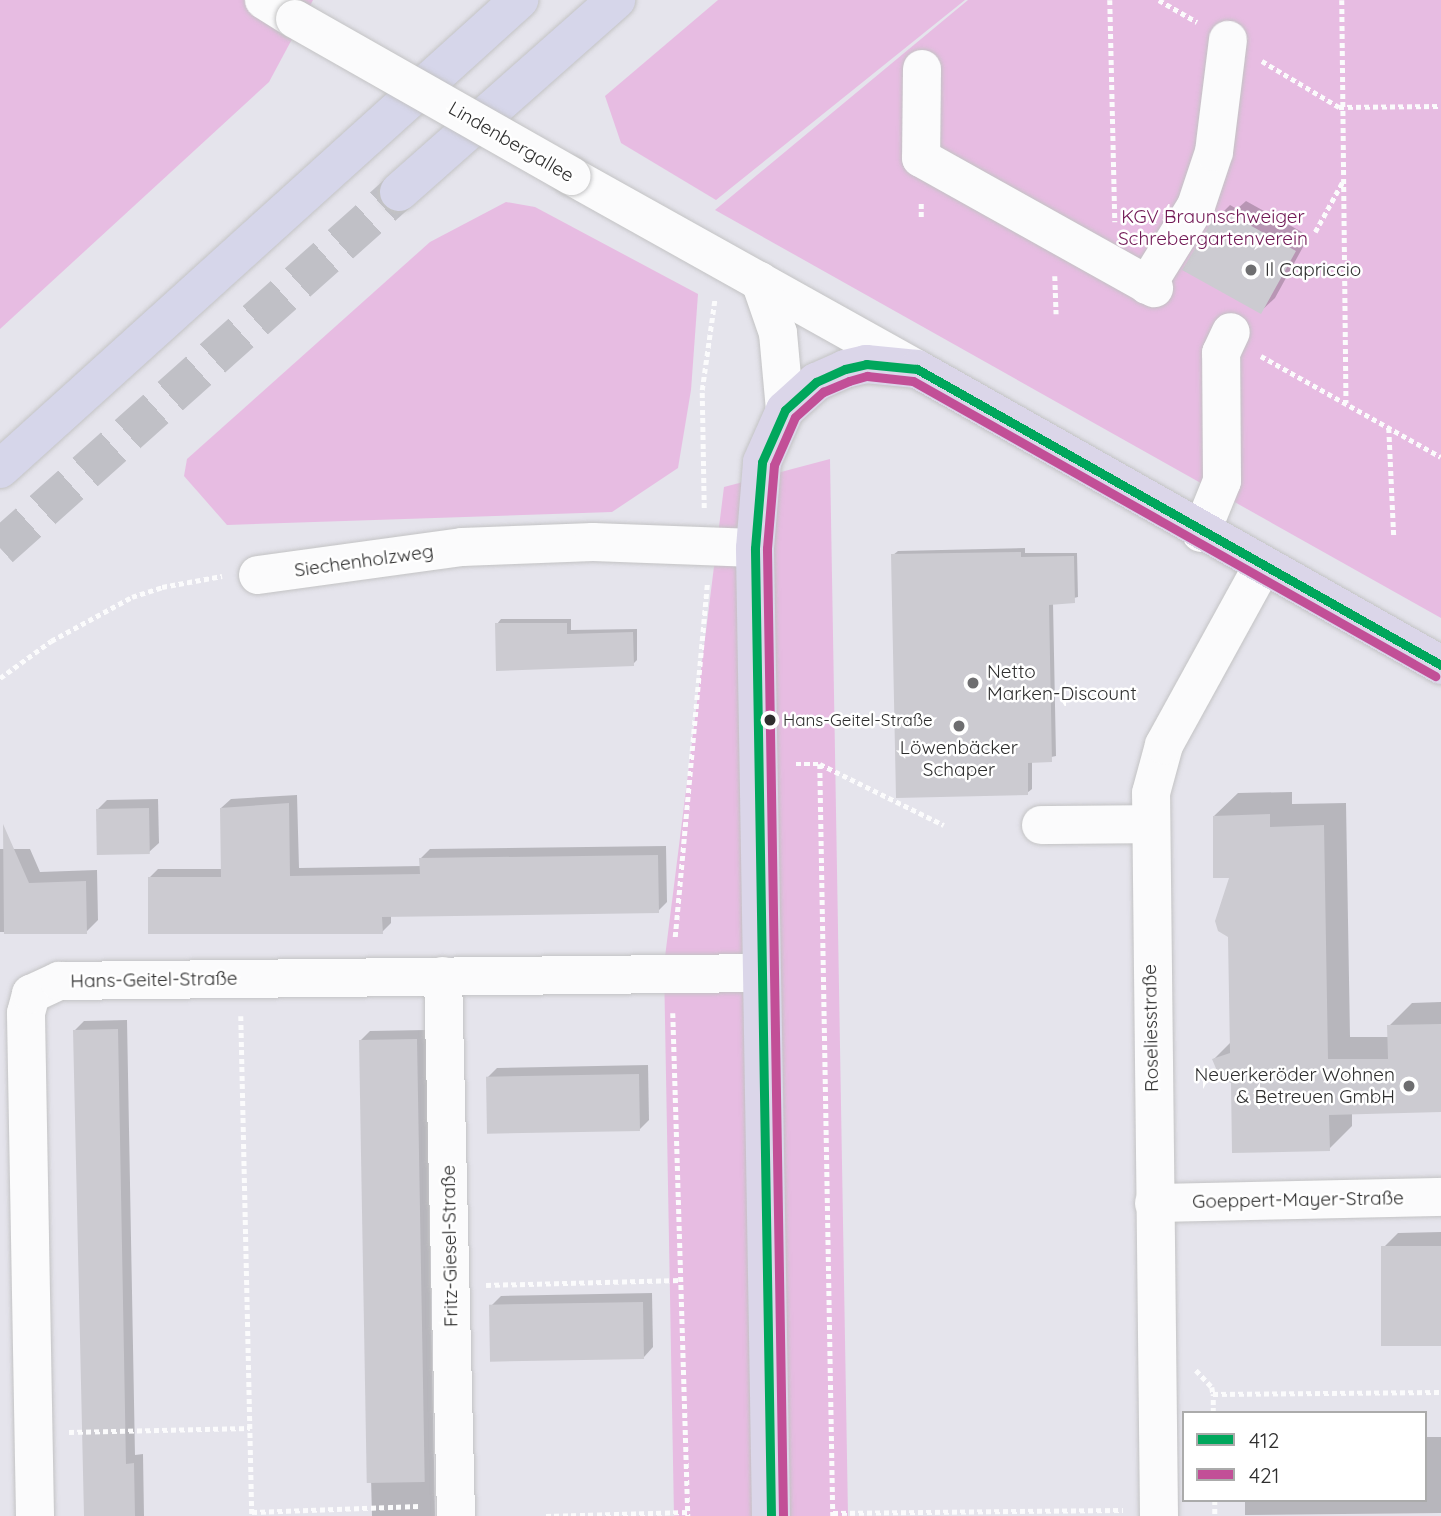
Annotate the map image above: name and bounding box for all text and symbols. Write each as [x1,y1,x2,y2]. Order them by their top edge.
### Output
street label: Lindenbergallee [444,97,578,187]
park label: KGV Braunschweiger Schrebergartenverein [1118,206,1308,250]
place label: Il Capriccio [1265,259,1361,281]
marker: Il Capriccio [1243,262,1259,278]
street label: Siechenholzweg [293,540,435,582]
place label: Netto Marken-Discount [987,661,1137,705]
marker: Netto Marken-Discount [965,675,981,691]
place label: Hans-Geitel-Straße [783,710,933,730]
marker: Hans-Geitel-Straße [763,713,777,727]
marker: Löwenbäcker Schaper [951,718,967,734]
place label: Löwenbäcker Schaper [900,737,1018,781]
street label: Roseliesstraße [1138,964,1164,1092]
street label: Hans-Geitel-Straße [70,967,238,993]
place label: Neuerkeröder Wohnen & Betreuen GmbH [1195,1064,1395,1108]
marker: Neuerkeröder Wohnen & Betreuen GmbH [1401,1078,1417,1094]
street label: Fritz-Giesel-Straße [437,1165,463,1327]
street label: Goeppert-Mayer-Straße [1192,1187,1404,1213]
legend [1182,1411,1427,1502]
text: 412 [1249,1427,1279,1453]
text: 421 [1249,1462,1279,1488]

